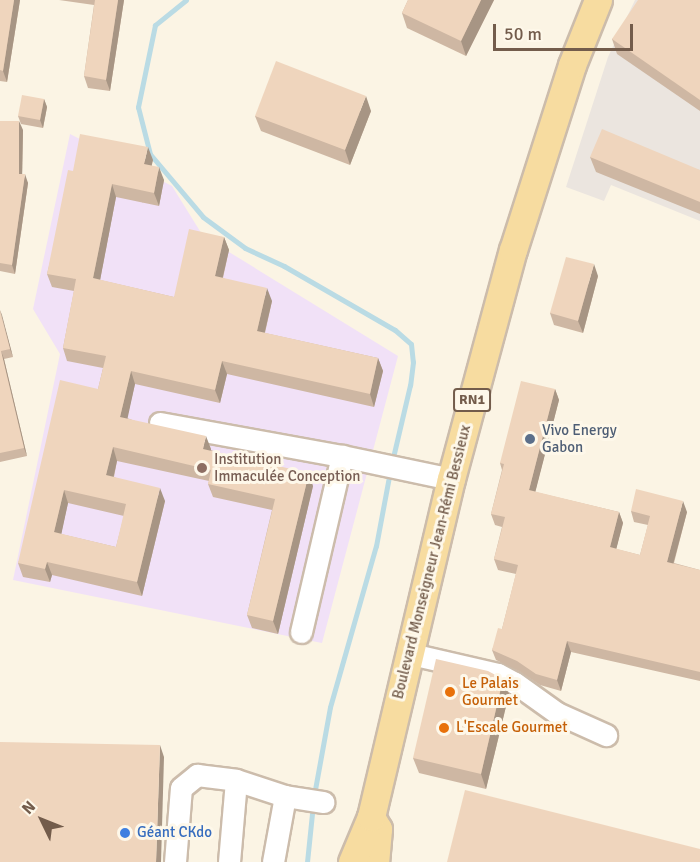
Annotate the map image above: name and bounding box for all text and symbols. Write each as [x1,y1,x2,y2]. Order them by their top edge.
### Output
scale bar [496,12,636,50]
text: 50 m [504,23,542,45]
road number: RN1 [452,389,492,411]
place label: Vivo Energy Gabon [542,421,617,456]
street label: Boulevard Monseigneur Jean-Rémi Bessieux [389,423,475,701]
marker: Vivo Energy Gabon [523,432,537,446]
place label: Institution Immaculée Conception [214,450,360,485]
marker: Institution Immaculée Conception [195,461,209,475]
place label: Le Palais Gourmet [462,674,519,709]
marker: Le Palais Gourmet [443,685,457,699]
place label: L'Escale Gourmet [456,719,567,737]
marker: L'Escale Gourmet [437,721,451,735]
north arrow [12,790,72,850]
text: N [18,797,40,819]
place label: Géant CKdo [137,824,212,842]
marker: Géant CKdo [118,826,132,840]

